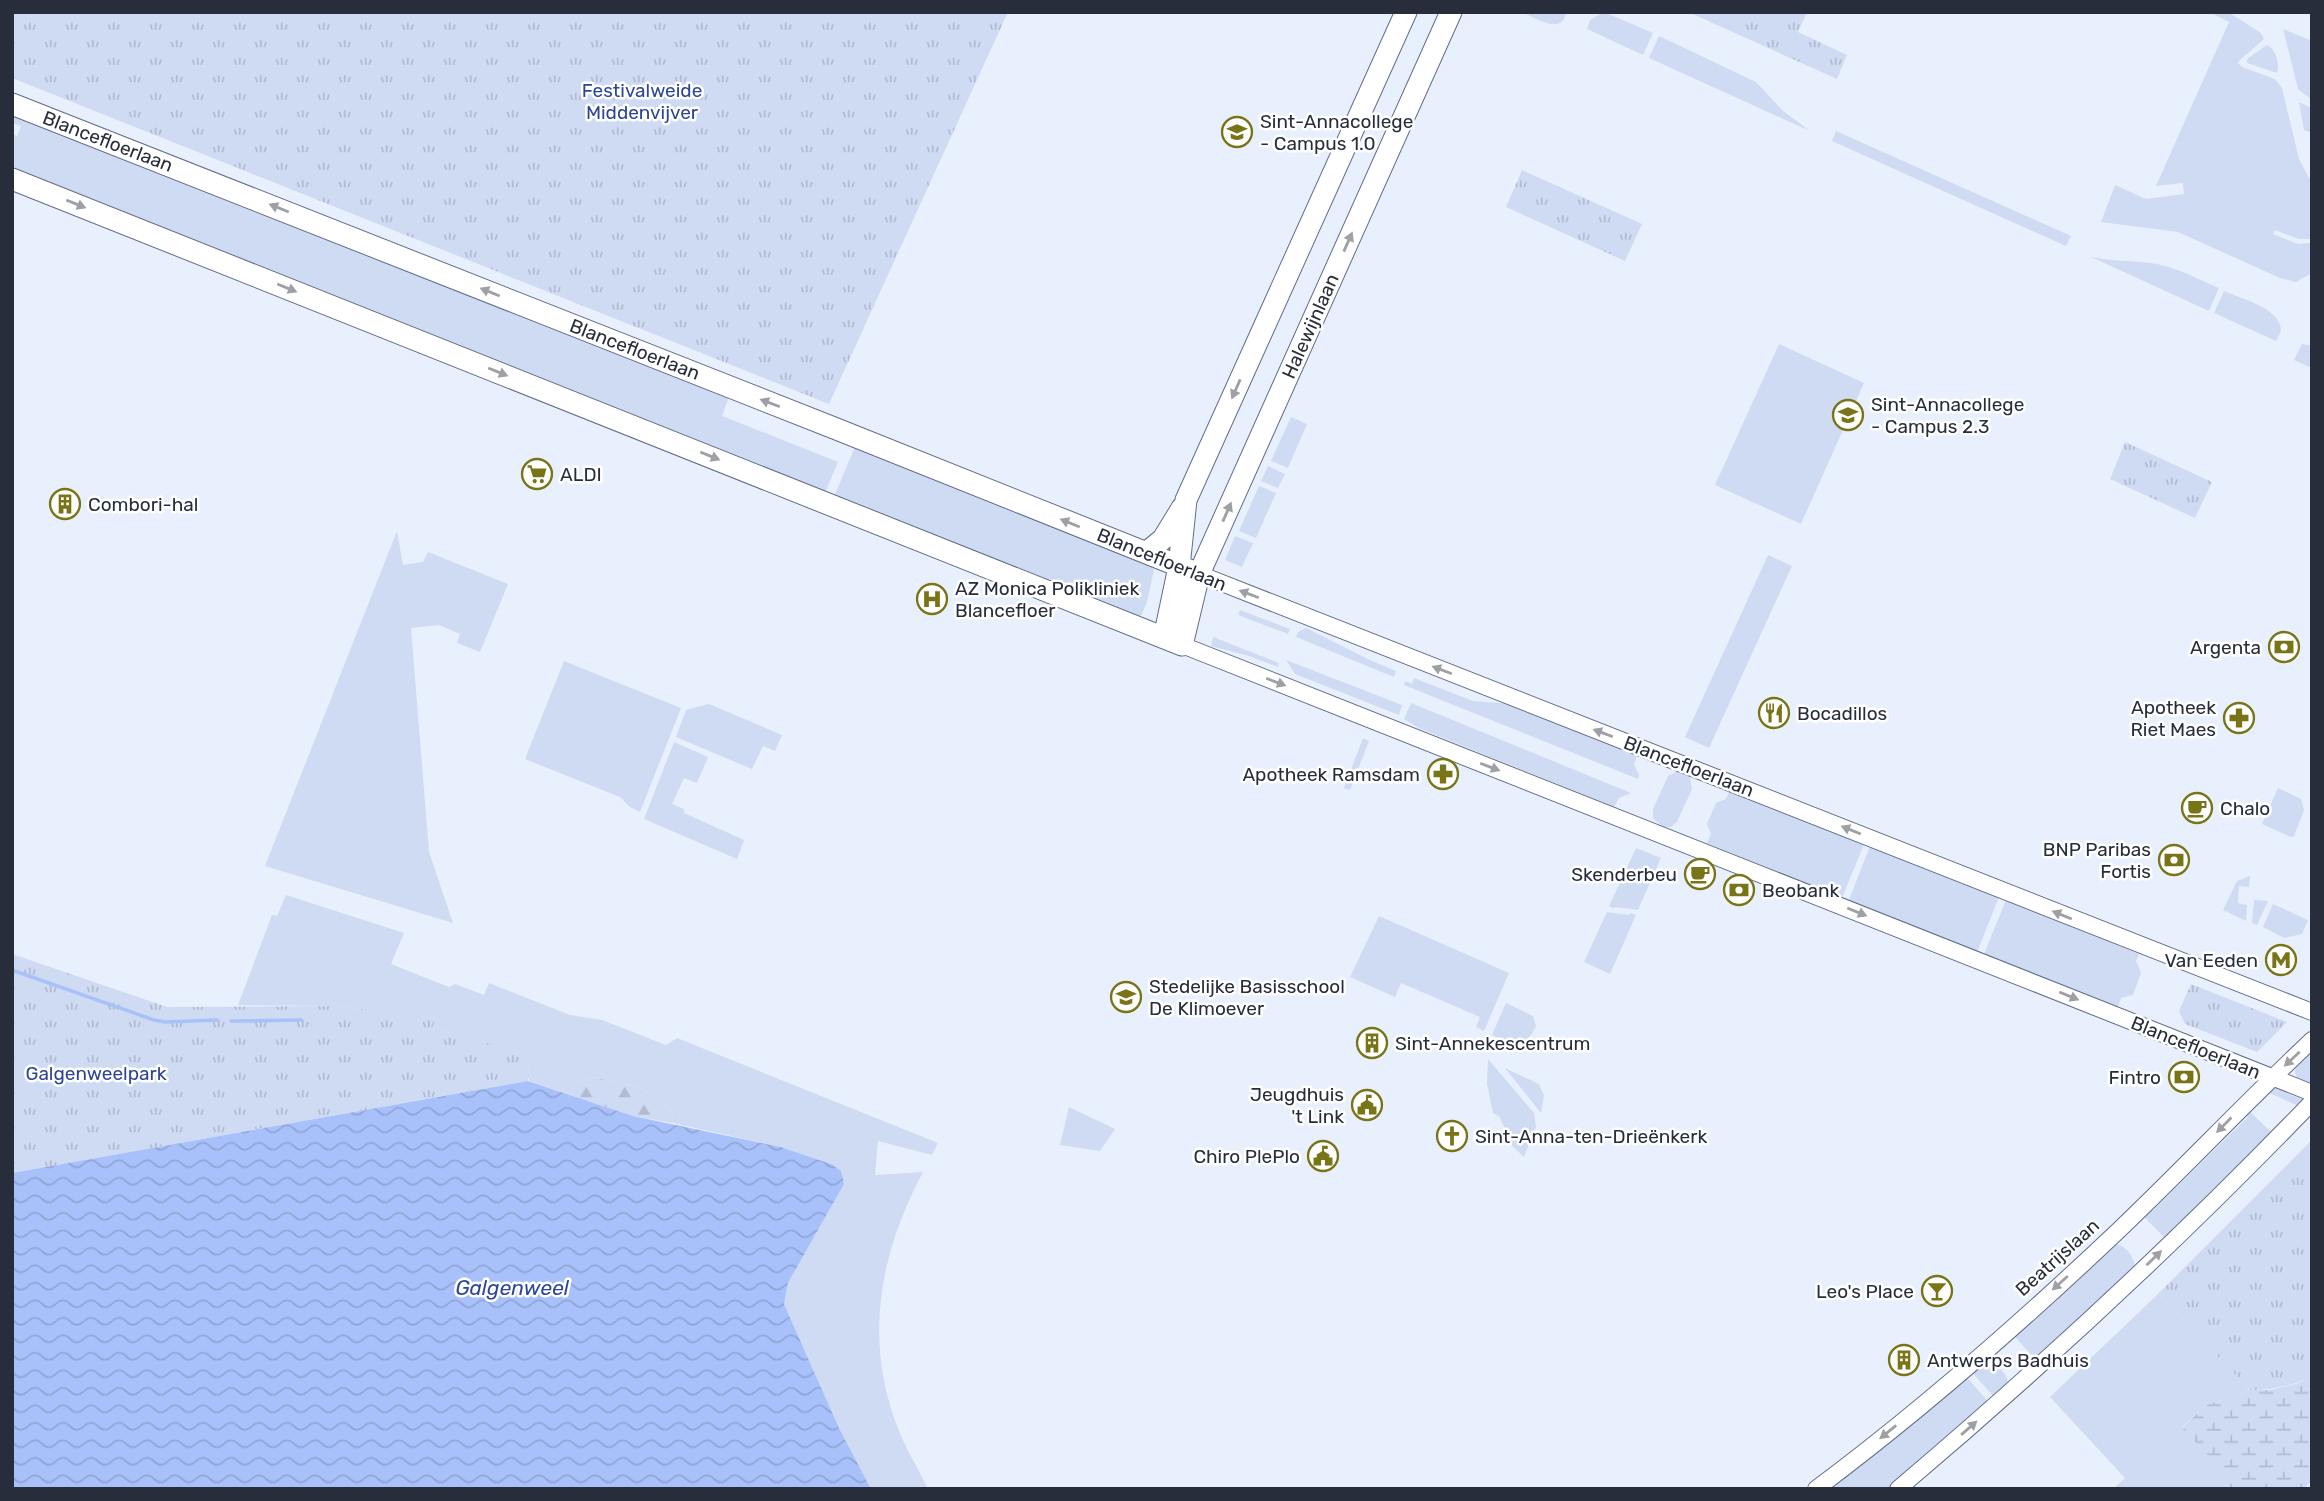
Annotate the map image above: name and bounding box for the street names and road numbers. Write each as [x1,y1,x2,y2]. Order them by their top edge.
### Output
street label: Blancefloerlaan [39,106,176,177]
street label: Halewijnlaan [1277,270,1344,382]
street label: Blancefloerlaan [566,314,703,385]
street label: Blancefloerlaan [1094,523,1230,596]
street label: Blancefloerlaan [1620,731,1757,802]
street label: Blancefloerlaan [2128,1011,2264,1084]
street label: Beatrijslaan [2011,1214,2104,1301]

